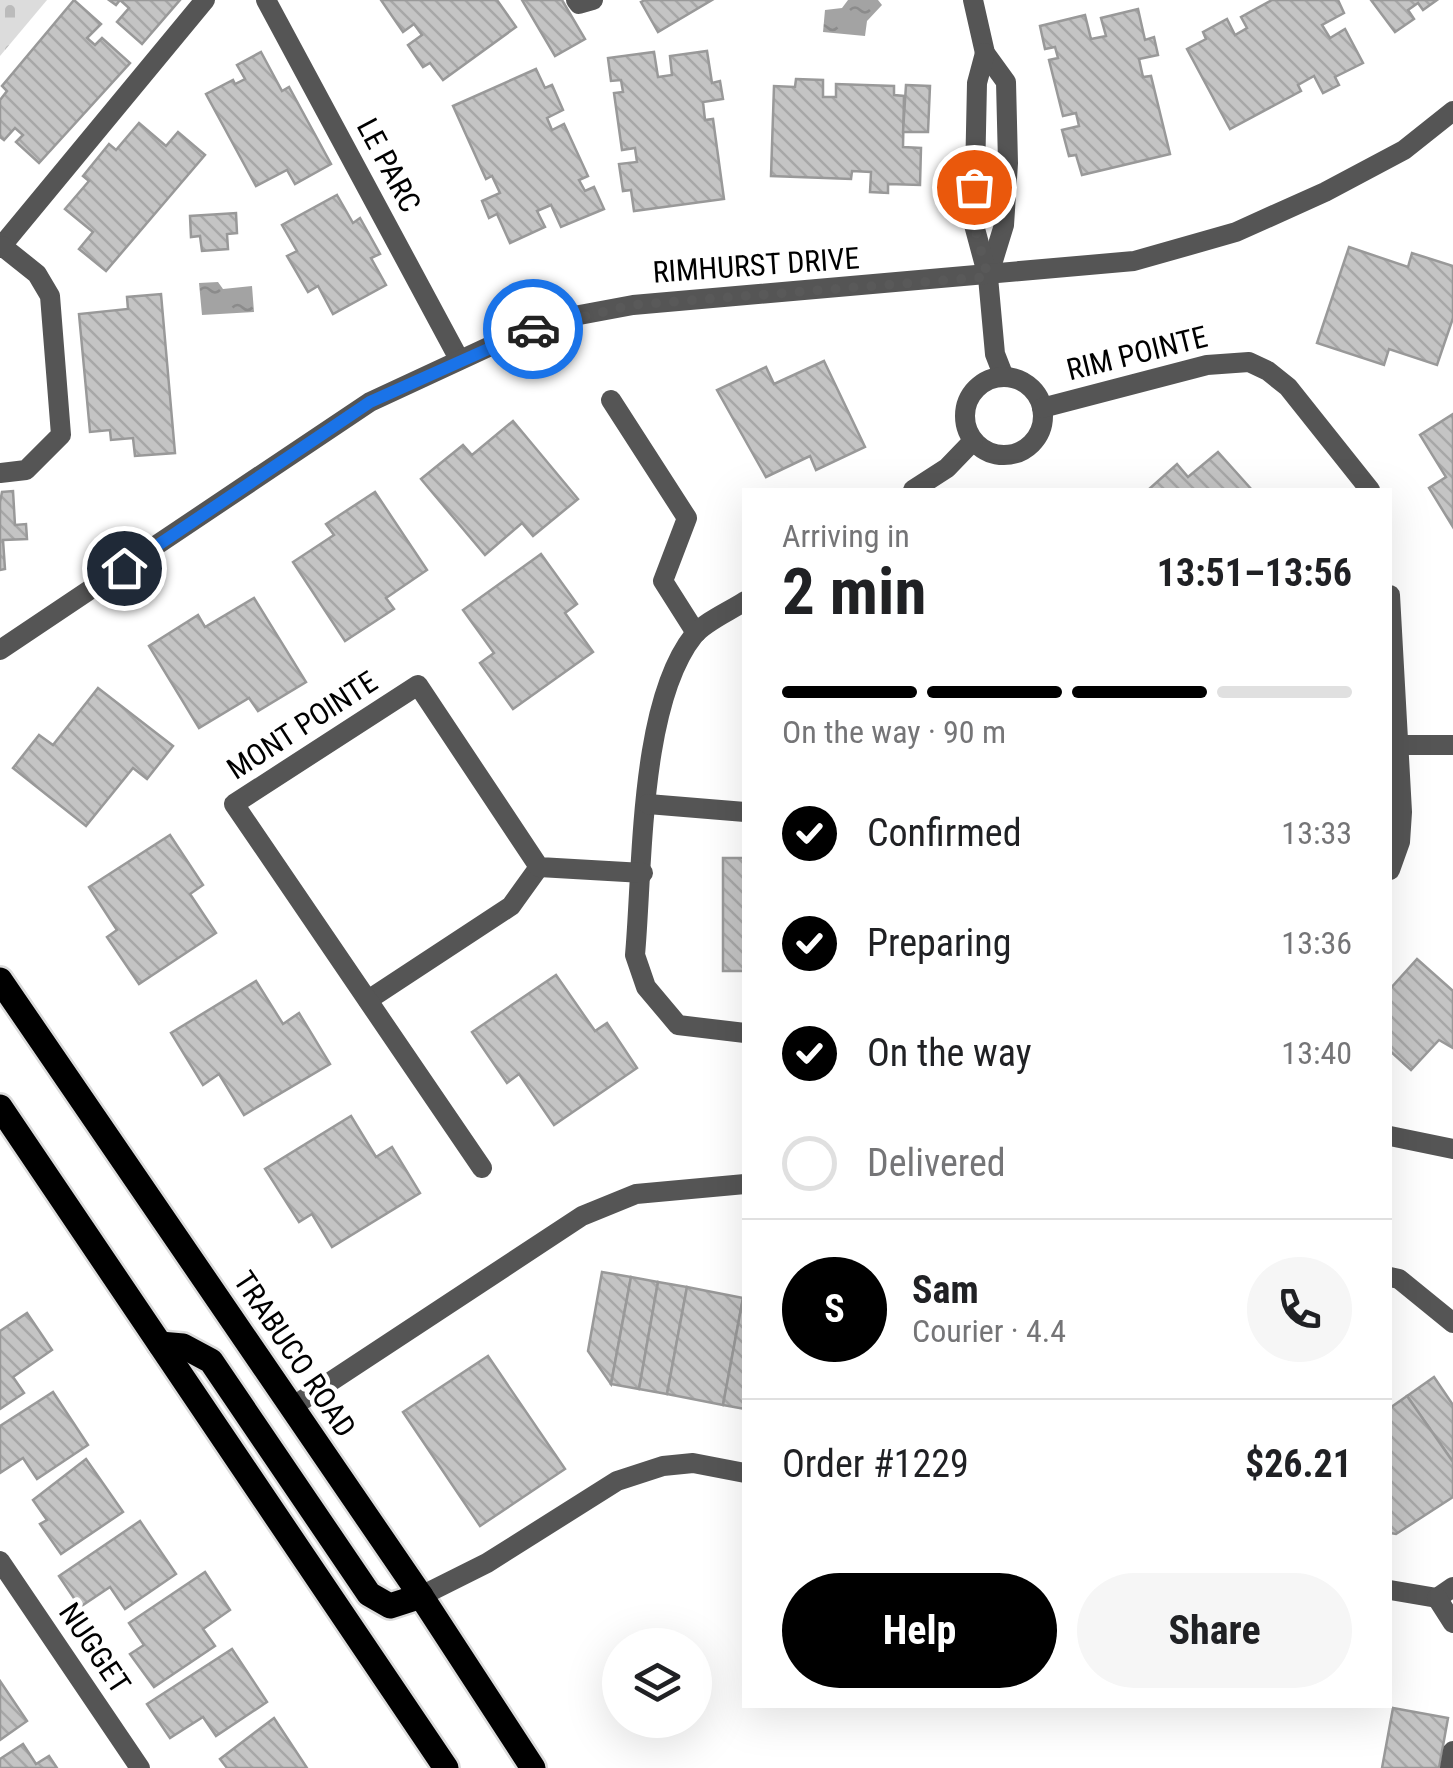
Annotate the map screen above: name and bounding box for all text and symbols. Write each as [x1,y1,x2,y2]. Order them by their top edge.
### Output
street label: LE PARC [350,112,428,218]
pin [932,145,1017,230]
icon: bag [947,160,1002,215]
street label: RIMHURST DRIVE [651,240,861,290]
courier [483,279,583,379]
icon: car [506,302,561,357]
street label: RIM POINTE [1063,319,1211,387]
text: Arriving in [782,517,910,555]
pin [82,526,167,611]
icon: home [97,541,152,596]
text: 13:51–13:56 [1157,551,1352,595]
text: 2 min [782,554,926,630]
street label: MONT POINTE [221,664,383,786]
text: On the way · 90 m [782,713,1006,751]
icon: check [782,806,837,861]
text: Confirmed [867,811,1022,855]
text: 13:33 [1281,814,1352,852]
icon: check [782,916,837,971]
text: Preparing [867,921,1012,965]
text: 13:36 [1281,924,1352,962]
icon: check [782,1026,837,1081]
text: On the way [867,1031,1032,1075]
text: 13:40 [1281,1034,1352,1072]
text: Delivered [867,1141,1006,1185]
button: phone [1247,1257,1352,1362]
street label: TRABUCO ROAD [227,1265,363,1443]
text: Sam [912,1268,979,1312]
text: S [824,1287,845,1331]
text: Courier · 4.4 [912,1312,1066,1350]
text: Order #1229 [782,1442,969,1486]
text: $26.21 [1245,1442,1352,1486]
button: Help [782,1573,1057,1688]
button: Share [1077,1573,1352,1688]
street label: NUGGET [52,1596,138,1700]
map controls [602,1628,712,1738]
button: layers [602,1628,712,1738]

